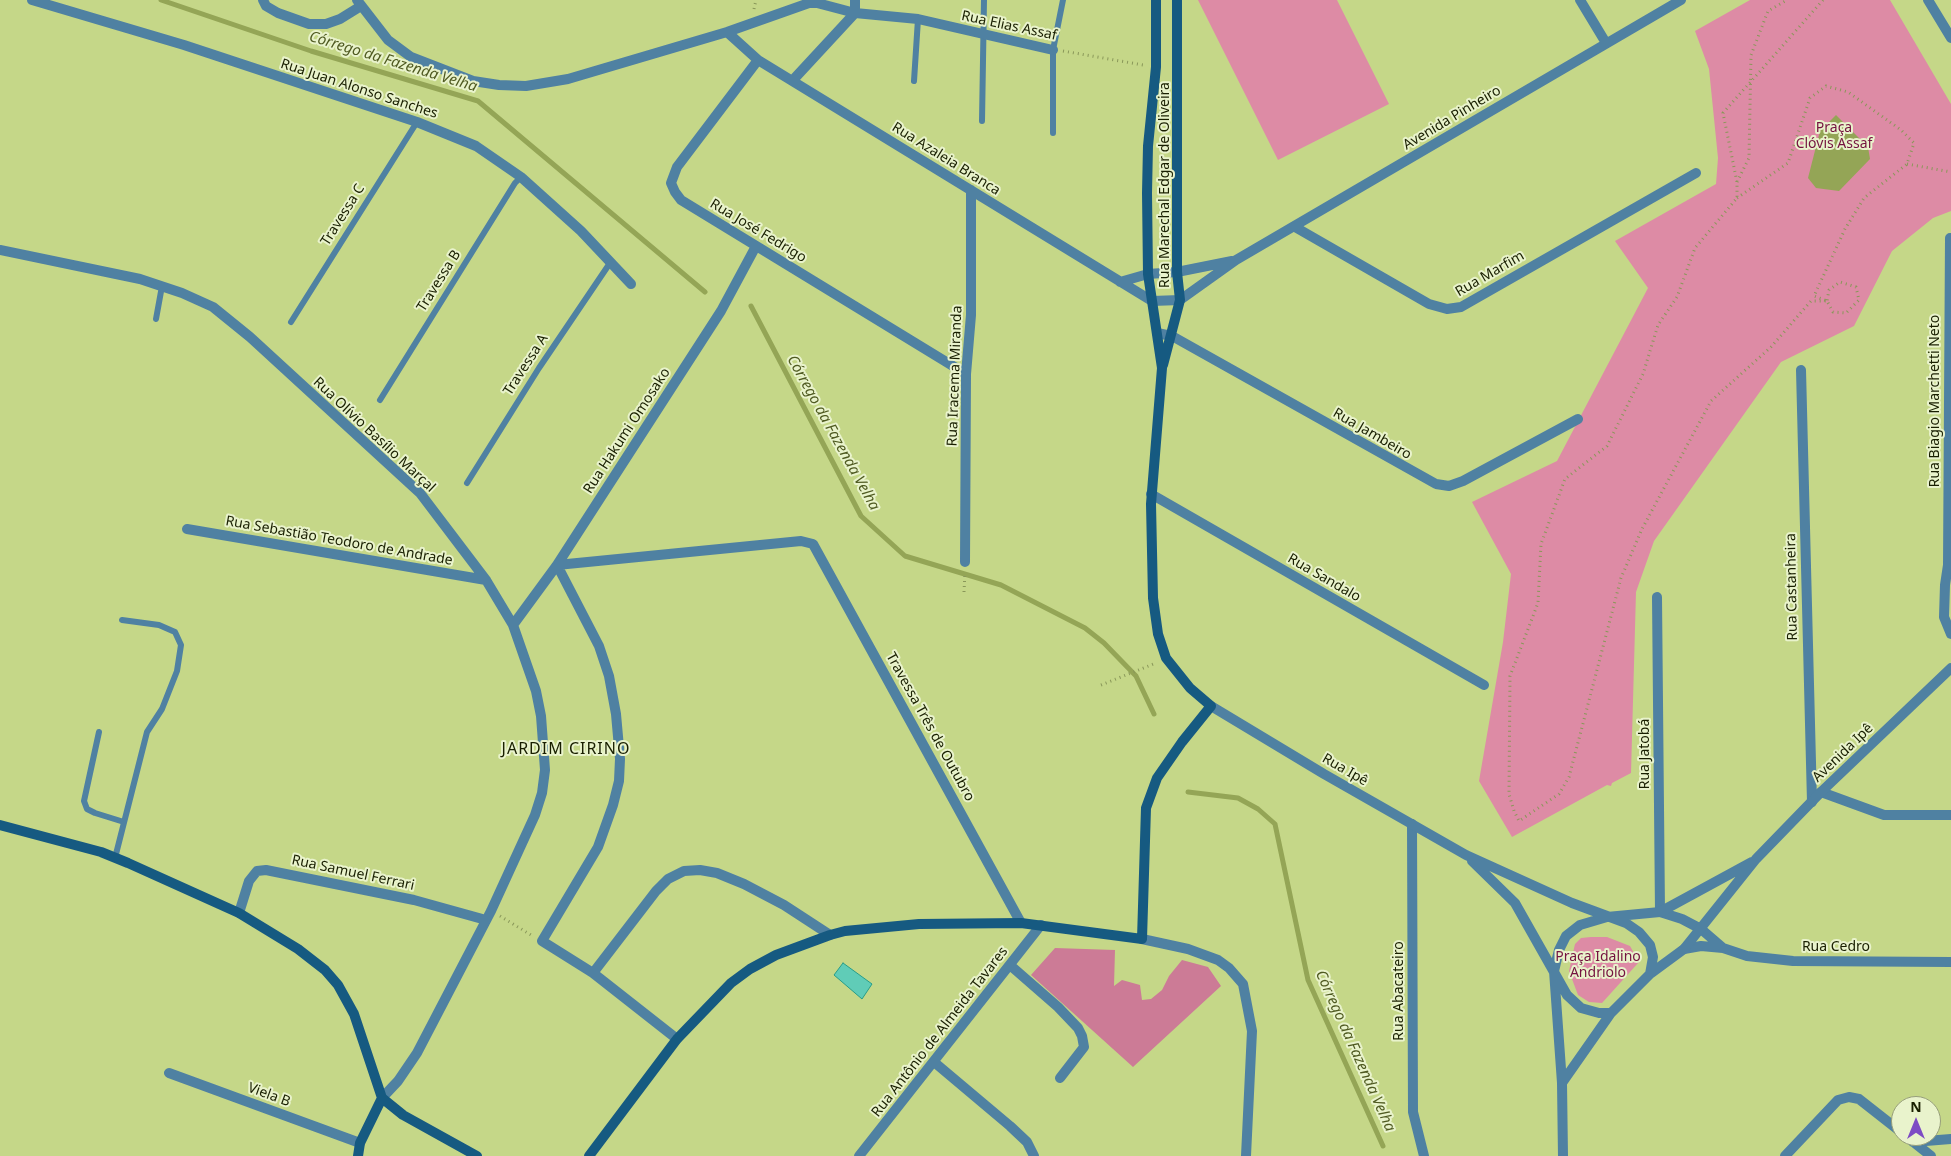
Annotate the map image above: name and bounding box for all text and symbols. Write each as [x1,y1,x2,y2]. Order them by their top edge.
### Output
street label: Rua Elias Assaf [960,8,1058,44]
water label: Córrego da Fazenda Velha [307,28,479,96]
street label: Rua Juan Alonso Sanches [278,56,440,122]
street label: Rua Marechal Edgar de Oliveira [1157,82,1173,288]
street label: Avenida Pinheiro [1400,82,1504,154]
street label: Rua Azaleia Branca [889,119,1003,199]
park label: Praça Clóvis Assaf [1796,120,1872,152]
street label: Travessa C [318,181,368,249]
street label: Rua José Fedrigo [707,196,809,266]
street label: Travessa B [413,247,465,315]
street label: Rua Marfim [1453,248,1527,300]
street label: Rua Iracema Miranda [944,305,966,447]
street label: Rua Biagio Marchetti Neto [1927,315,1943,487]
street label: Travessa A [500,331,552,399]
water label: Córrego da Fazenda Velha [783,352,883,514]
street label: Rua Hakumi Omosako [580,365,674,497]
street label: Rua Olívio Basílio Marçal [310,374,438,496]
street label: Rua Jambeiro [1330,405,1414,463]
street label: Rua Sebastião Teodoro de Andrade [224,513,454,569]
street label: Rua Castanheira [1783,533,1801,641]
street label: Rua Sandalo [1284,550,1364,606]
street label: Travessa Três de Outubro [882,650,978,804]
street label: Rua Jatobá [1637,719,1653,789]
street label: Avenida Ipê [1809,720,1877,786]
district label: JARDIM CIRINO [500,739,632,759]
street label: Rua Ipê [1319,750,1371,790]
street label: Rua Samuel Ferrari [290,852,416,894]
street label: Rua Cedro [1802,939,1870,955]
street label: Rua Abacateiro [1391,941,1407,1041]
street label: Rua Antônio de Almeida Tavares [868,944,1012,1120]
park label: Praça Idalino Andriolo [1555,949,1641,982]
water label: Córrego da Fazenda Velha [1311,968,1399,1134]
street label: Viela B [245,1080,293,1110]
north arrow [1891,1096,1941,1146]
text: N [1910,1097,1922,1116]

